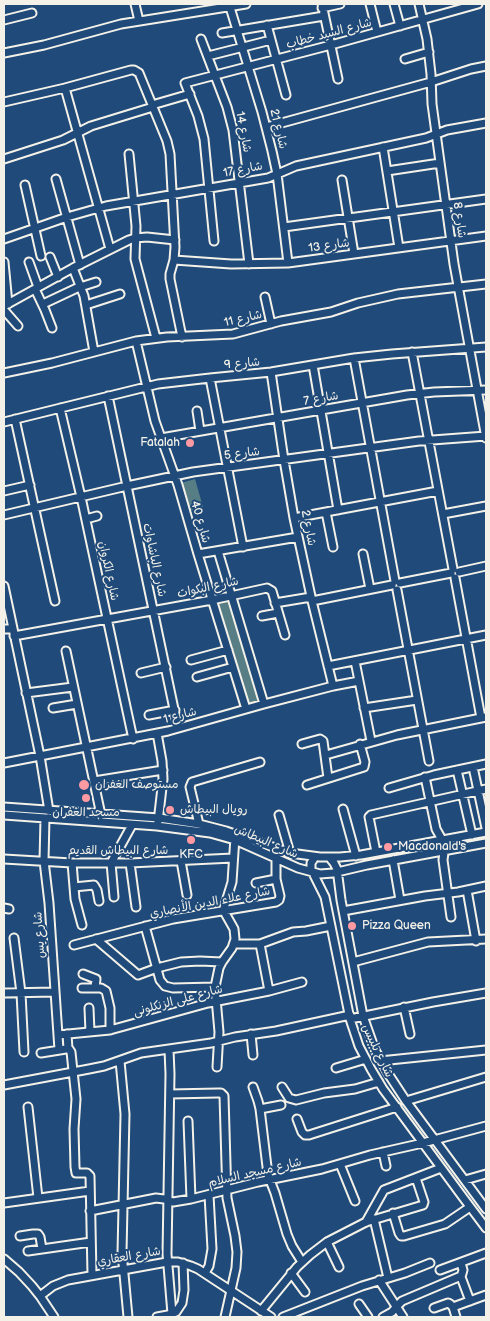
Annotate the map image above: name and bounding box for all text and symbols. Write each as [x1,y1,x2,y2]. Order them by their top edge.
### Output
street label: شارع السيد خطاب [285,16,373,52]
street label: شارع 21 [266,107,290,151]
street label: شارع 14 [232,110,254,154]
street label: شارع 17 [222,159,264,181]
street label: شارع 8 [449,201,469,239]
street label: شارع 13 [308,236,350,256]
street label: شارع 11 [223,308,263,330]
street label: شارع 9 [223,355,261,373]
street label: شارع 7 [302,389,340,409]
place label: Fatalah [140,436,180,450]
marker: Fatalah [184,437,196,449]
street label: شارع 5 [223,445,261,463]
street label: شارع 40 [187,499,213,545]
street label: شارع 2 [297,509,319,547]
street label: شارع الباشاوات [139,522,169,598]
street label: شارع الكروان [95,540,121,602]
street label: شارع البكوات [176,574,240,602]
street label: شارع 1 [162,705,198,727]
marker: مستوصف الغفران [77,778,91,792]
place label: مستوصف الغفران [95,778,179,792]
marker: مسجد الغفران [80,792,92,804]
place label: رويال البيطاش [180,803,247,817]
marker: رويال البيطاش [164,804,176,816]
place label: مسجد الغفران [52,806,120,820]
street label: شارع البيطاش [232,822,300,862]
marker: KFC [185,834,197,846]
place label: Macdonald's [398,840,466,854]
marker: Macdonald's [382,841,394,853]
street label: شارع البيطاش القديم [68,844,168,858]
place label: KFC [179,848,203,862]
street label: شارع علاء الدين الأنصاري [149,884,271,922]
street label: شارع يس [31,911,49,959]
place label: Pizza Queen [362,919,431,933]
marker: Pizza Queen [346,920,358,932]
street label: شارع على الزنكلونى [132,982,224,1020]
street label: شارع بلبيس [358,1022,396,1080]
street label: شارع مسجد السلام [207,1155,303,1191]
street label: شارع العقاري [96,1244,162,1270]

